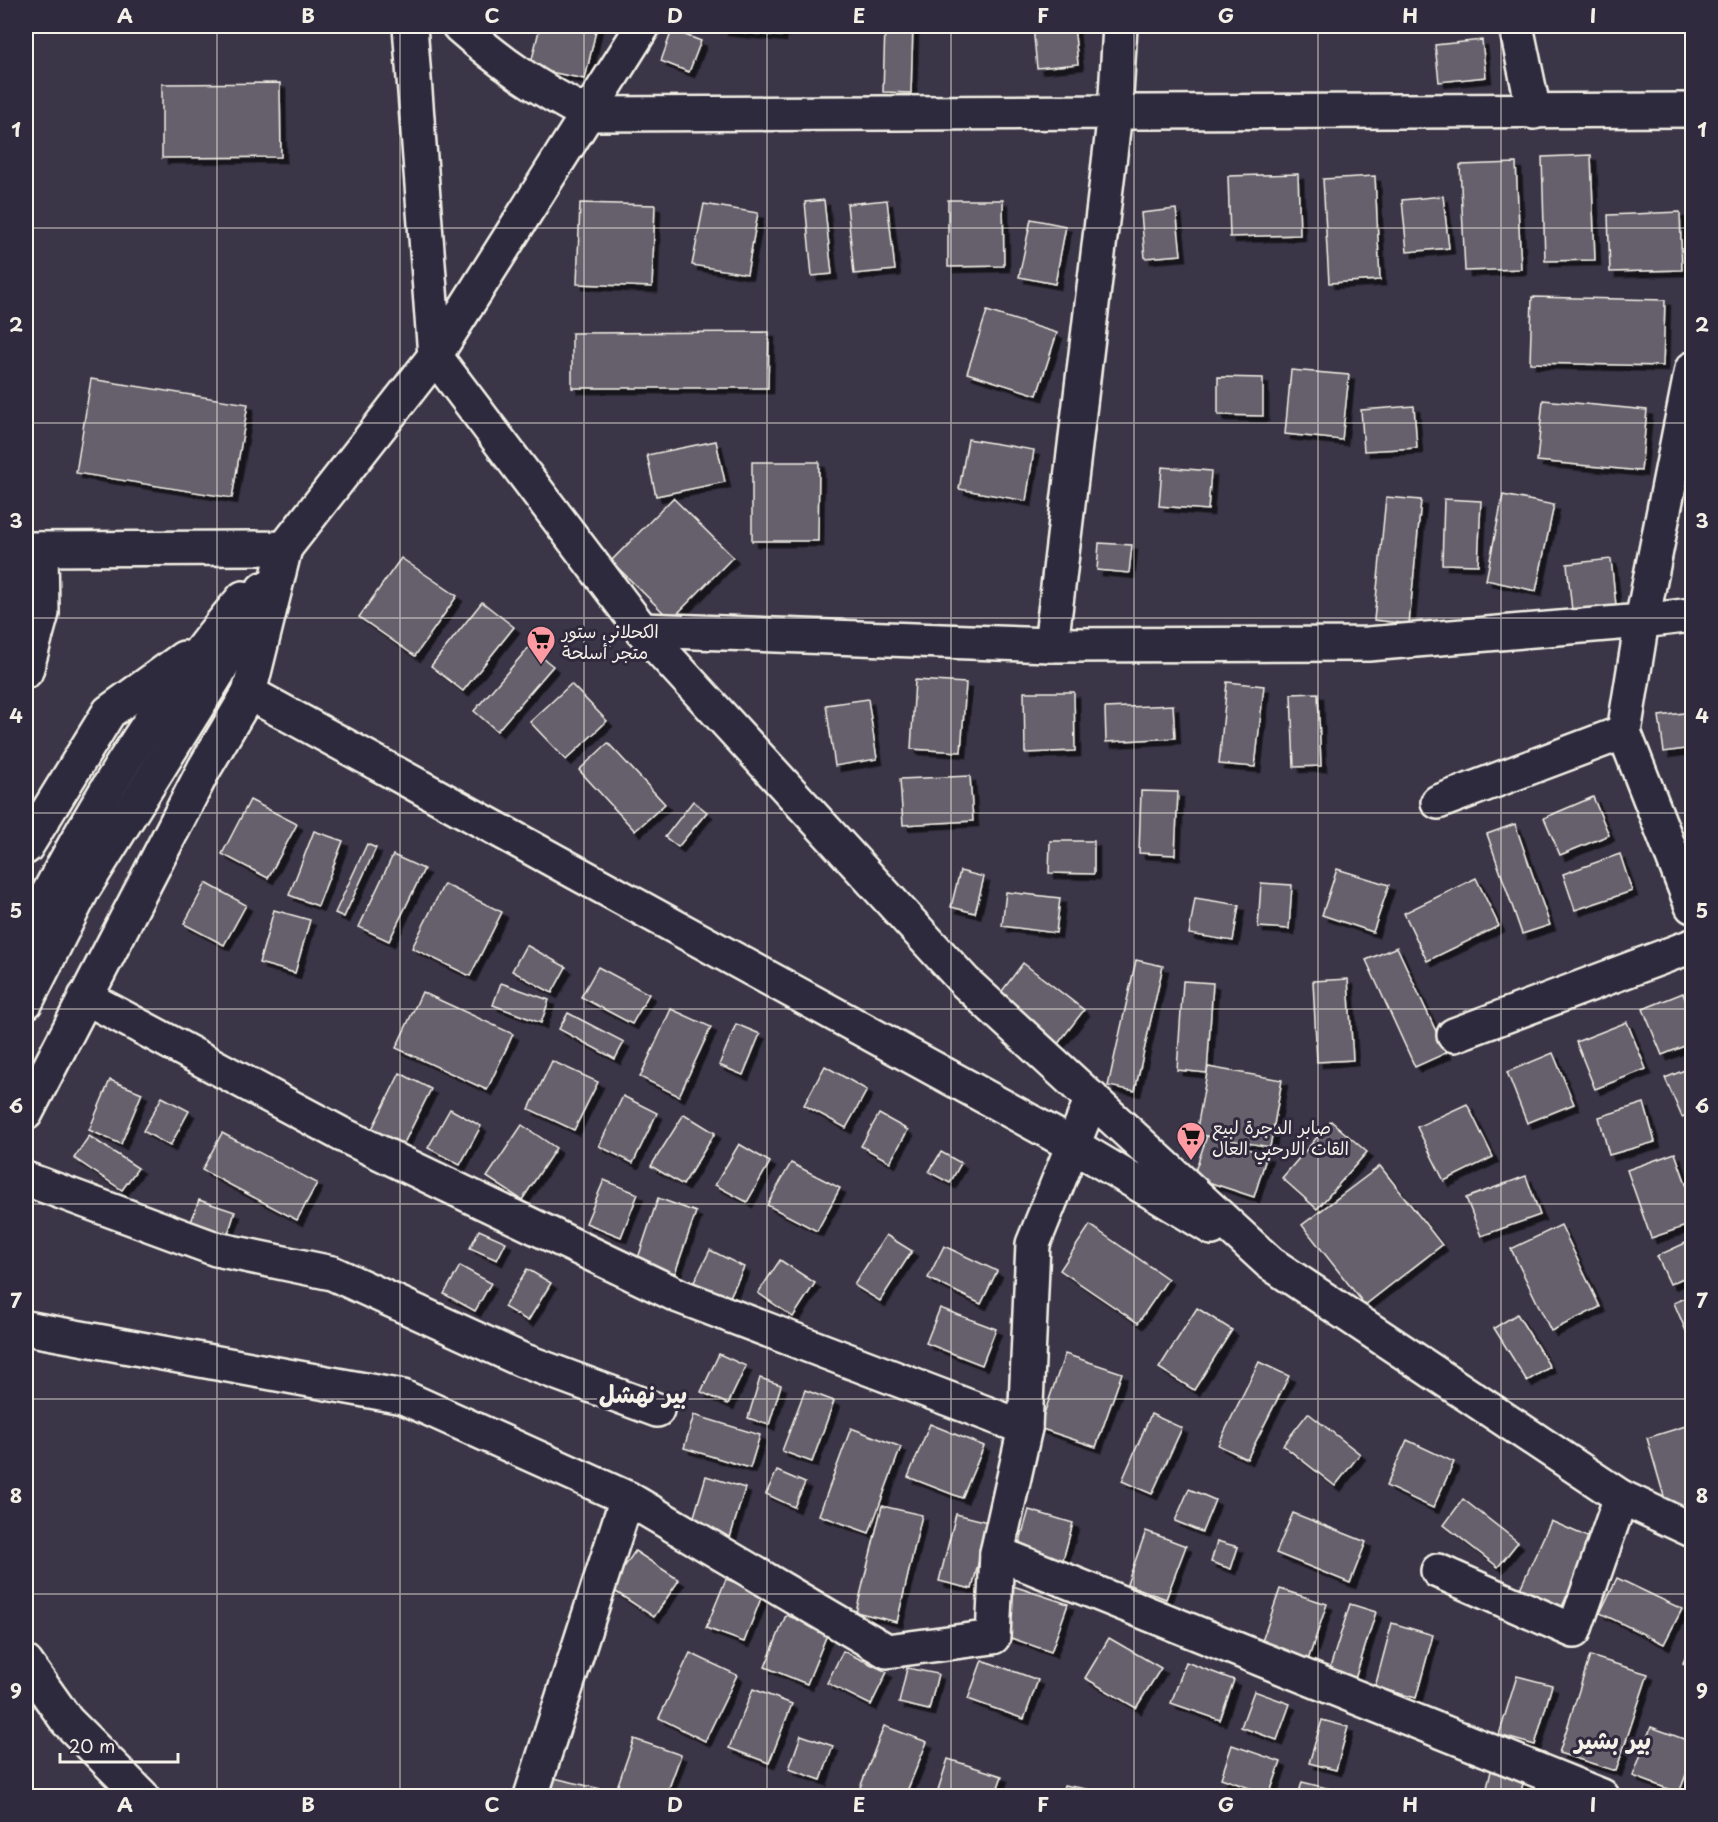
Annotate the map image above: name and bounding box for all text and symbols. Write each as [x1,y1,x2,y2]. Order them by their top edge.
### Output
text: A [117,0,133,30]
text: B [301,0,315,30]
text: C [484,0,500,30]
text: D [667,0,683,30]
text: E [853,0,865,30]
text: F [1037,0,1049,30]
text: G [1218,0,1234,30]
text: H [1402,0,1418,30]
text: I [1590,0,1596,30]
text: 1 [11,114,21,144]
text: 1 [1697,114,1707,144]
text: 2 [9,309,23,339]
text: 2 [1695,309,1709,339]
text: 3 [9,505,23,535]
text: 3 [1695,505,1709,535]
place label: الكحلاني ستور متجر أسلحة [560,617,659,665]
supermarket icon: الكحلاني ستور متجر أسلحة [525,624,557,666]
text: 4 [9,700,23,730]
text: 4 [1695,700,1709,730]
text: 5 [10,895,22,925]
text: 5 [1696,895,1708,925]
text: 6 [9,1090,23,1120]
text: 6 [1695,1090,1709,1120]
place label: صابر الدجرة لبيع القات الارحبي العال [1212,1113,1349,1165]
supermarket icon: صابر الدجرة لبيع القات الارحبي العال [1175,1120,1207,1162]
text: 7 [10,1285,22,1315]
text: 7 [1696,1285,1708,1315]
district label: بير نهشل [599,1375,687,1411]
text: 8 [10,1480,22,1510]
text: 8 [1696,1480,1708,1510]
text: 9 [10,1675,22,1705]
text: 9 [1696,1675,1708,1705]
district label: بير بشير [1573,1721,1651,1757]
scale bar [60,1726,178,1764]
text: 20 m [69,1732,115,1759]
text: A [117,1789,133,1819]
text: B [301,1789,315,1819]
text: C [484,1789,500,1819]
text: D [667,1789,683,1819]
text: E [853,1789,865,1819]
text: F [1037,1789,1049,1819]
text: G [1218,1789,1234,1819]
text: H [1402,1789,1418,1819]
text: I [1590,1789,1596,1819]

